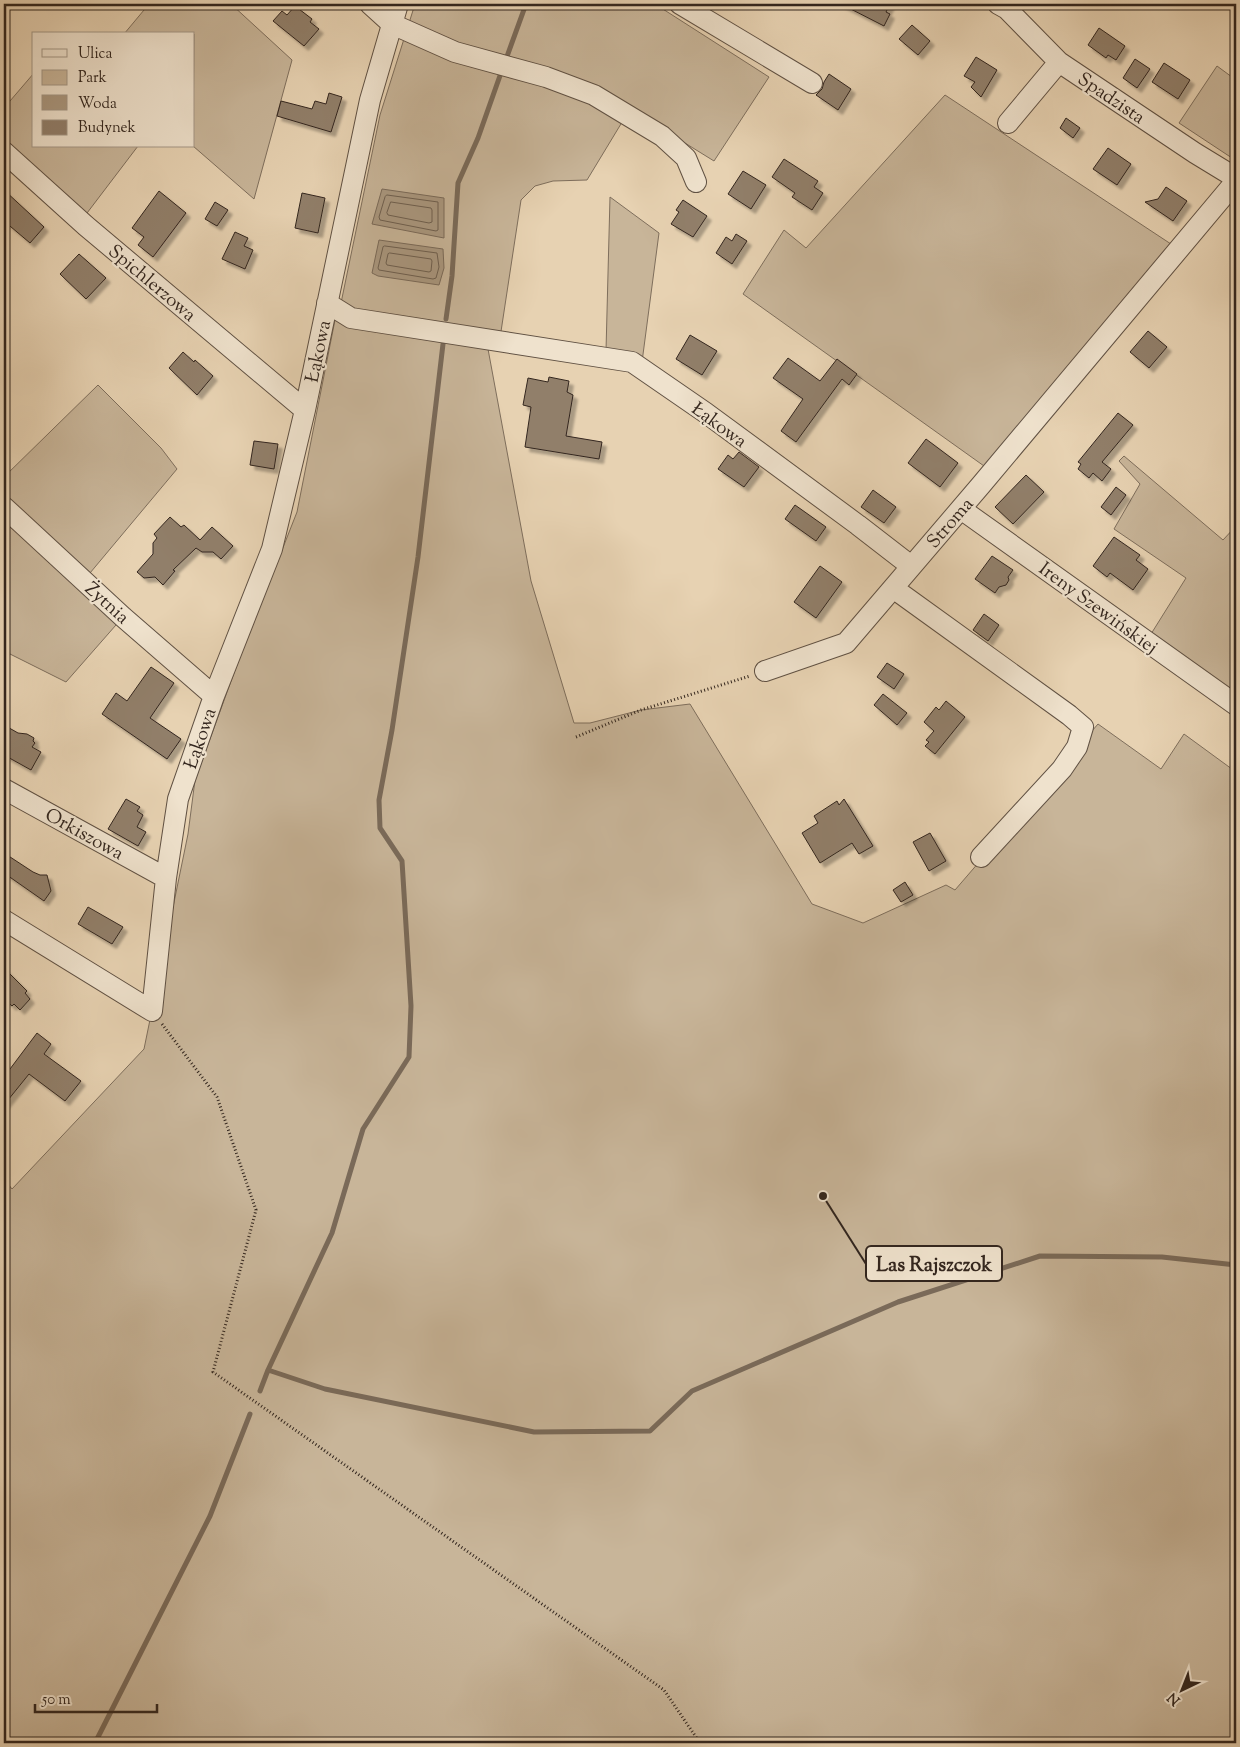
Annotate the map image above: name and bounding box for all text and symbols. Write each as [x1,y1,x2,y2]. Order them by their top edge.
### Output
legend [32,32,195,148]
text: Ulica [78,44,112,65]
street label: Spadzista [1071,67,1150,132]
text: Park [78,68,107,89]
text: Woda [78,94,117,115]
text: Budynek [78,118,136,139]
street label: Spichlerzowa [101,239,202,329]
street label: Łąkowa [300,318,339,385]
street label: Łąkowa [685,397,752,456]
street label: Stroma [921,492,981,555]
street label: Ireny Szewińskiej [1032,557,1163,662]
street label: Żytnia [78,577,135,631]
street label: Łąkowa [178,704,224,773]
street label: Orkiszowa [39,802,128,868]
callout: Las Rajszczok [866,1246,1002,1281]
text: Las Rajszczok [876,1252,992,1281]
north arrow [1158,1664,1208,1714]
scale bar [35,1682,158,1714]
text: N [1164,1687,1185,1709]
text: 50 m [41,1690,71,1711]

